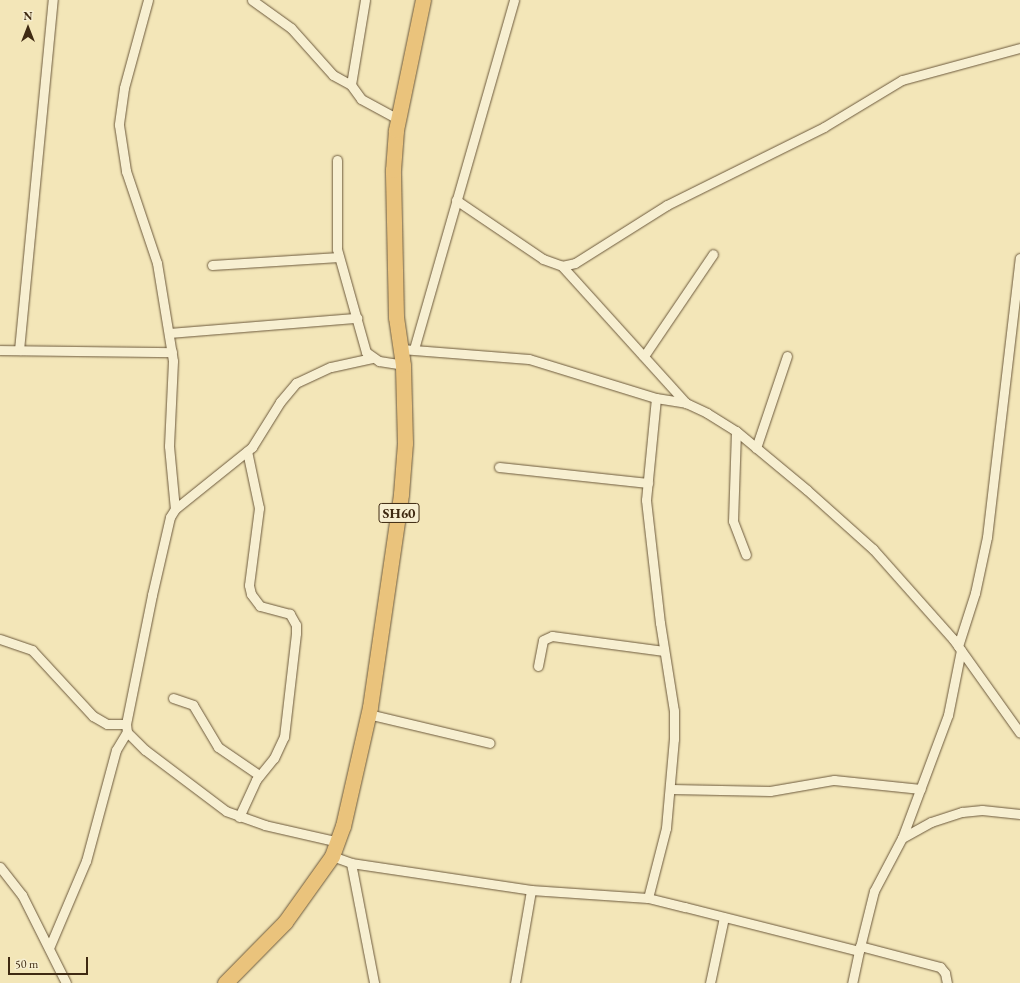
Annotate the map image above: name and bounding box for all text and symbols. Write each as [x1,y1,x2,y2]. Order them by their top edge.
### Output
north arrow [8,8,48,48]
text: N [24,9,32,23]
road number: SH60 [378,501,420,525]
scale bar [10,949,90,975]
text: 50 m [15,956,38,972]

